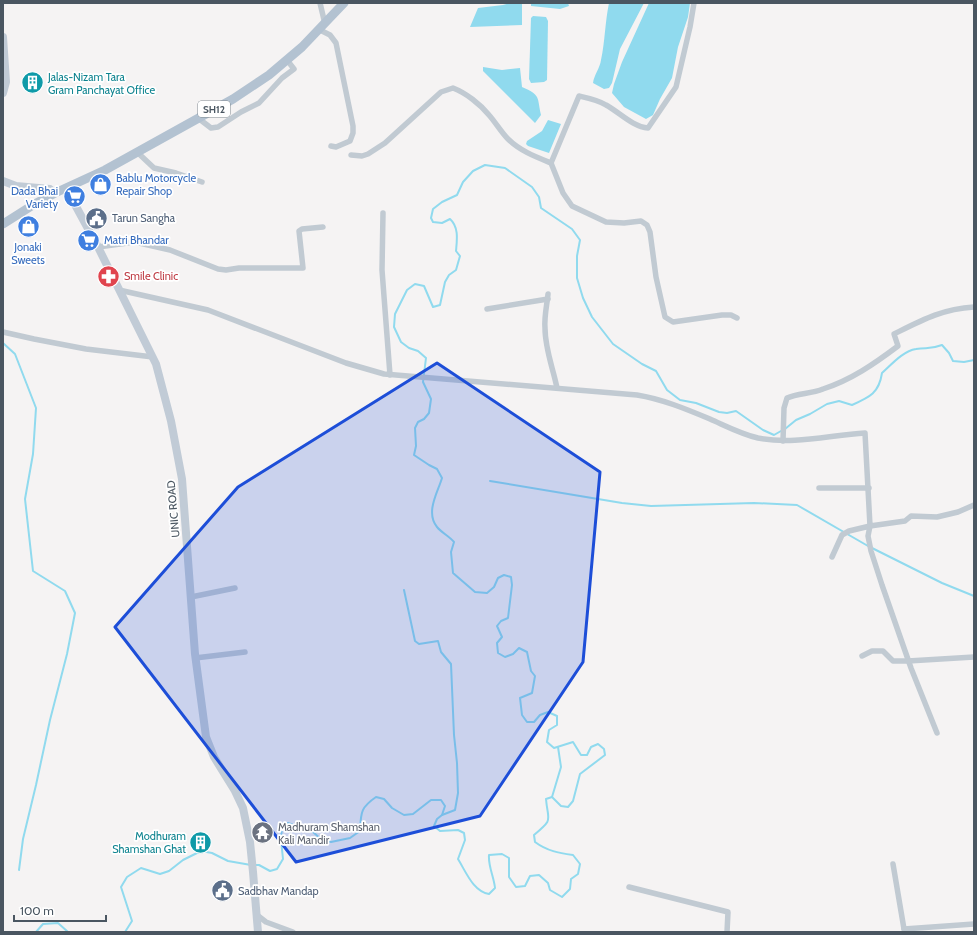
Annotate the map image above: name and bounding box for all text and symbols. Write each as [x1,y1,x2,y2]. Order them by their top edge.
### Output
building icon: Jalas-Nizam Tara Gram Panchayat Office [19,70,45,96]
place label: Jalas-Nizam Tara Gram Panchayat Office [47,70,155,97]
road number: SH12 [198,101,230,117]
shop icon: Bablu Motorcycle Repair Shop [87,171,113,197]
place label: Bablu Motorcycle Repair Shop [116,171,197,198]
place label: Dada Bhai Variety [11,184,58,211]
supermarket icon: Dada Bhai Variety [61,184,87,210]
public building icon: Tarun Sangha [83,205,109,231]
place label: Tarun Sangha [112,211,176,225]
shop icon: Jonaki Sweets [15,214,41,240]
supermarket icon: Matri Bhandar [75,227,101,253]
place label: Matri Bhandar [104,233,169,247]
place label: Jonaki Sweets [11,240,45,267]
pharmacy icon: Smile Clinic [95,263,121,289]
place label: Smile Clinic [124,269,178,283]
street label: UNIC ROAD [164,480,182,538]
temple icon: Madhuram Shamshan Kali Mandir [250,820,276,846]
place label: Madhuram Shamshan Kali Mandir [278,820,380,847]
place label: Modhuram Shamshan Ghat [112,829,186,856]
building icon: Modhuram Shamshan Ghat [188,829,214,855]
public building icon: Sadbhav Mandap [210,878,236,904]
place label: Sadbhav Mandap [238,884,319,898]
scale bar [14,897,106,923]
text: 100 m [20,903,54,918]

